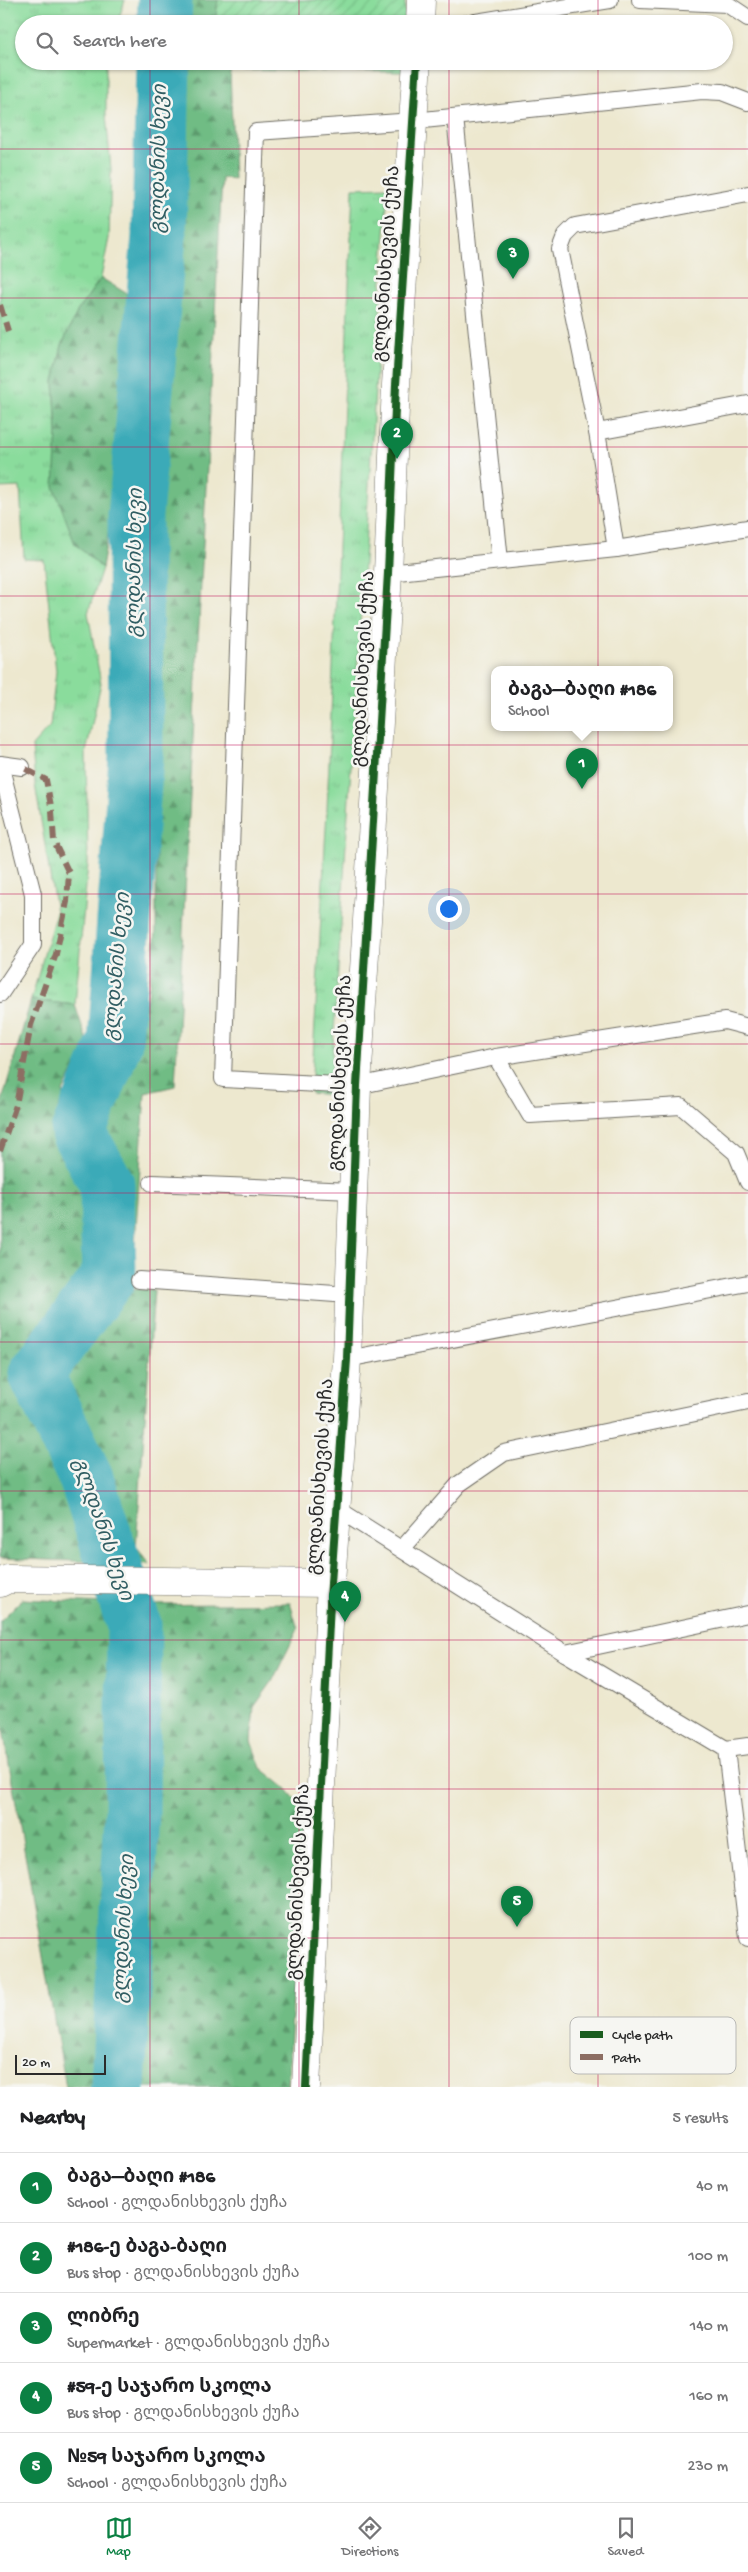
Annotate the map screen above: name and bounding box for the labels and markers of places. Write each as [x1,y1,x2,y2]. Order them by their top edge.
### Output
pin: 3 [497,238,529,279]
pin: 2 [381,418,413,459]
pin: 1 [566,748,598,789]
pin: 4 [329,1581,361,1622]
pin: 5 [501,1886,533,1927]

